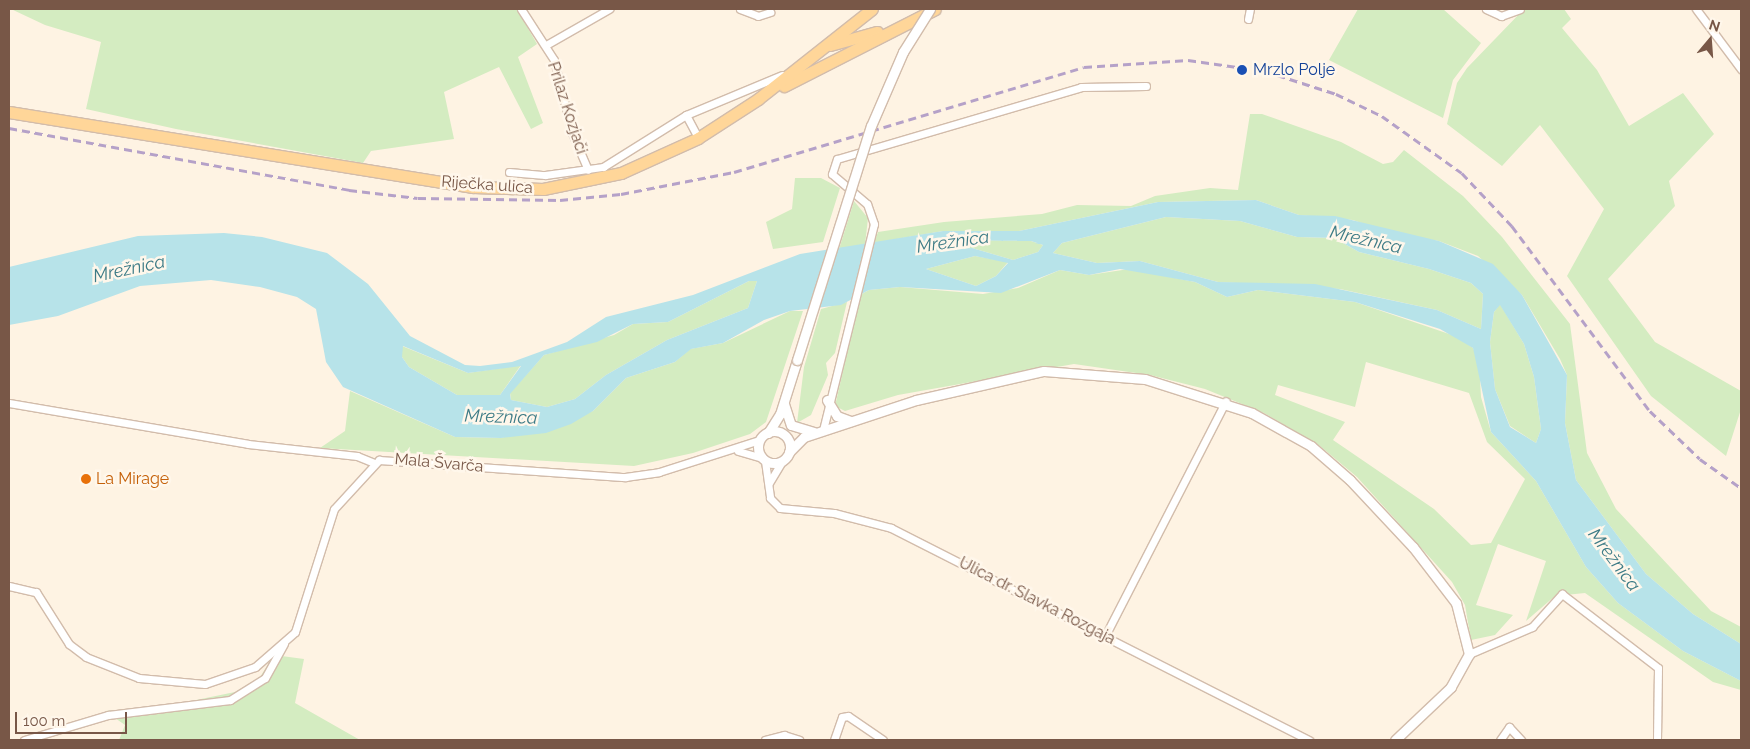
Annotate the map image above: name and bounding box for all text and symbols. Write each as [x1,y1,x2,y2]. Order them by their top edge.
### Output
north arrow [1685,15,1735,65]
text: N [1707,16,1722,35]
street label: Prilaz Kozjači [543,60,591,156]
place label: Mrzlo Polje [1253,60,1335,80]
marker: Mrzlo Polje [1235,63,1249,77]
street label: Riječka ulica [441,172,533,198]
water label: Mrežnica [1328,221,1404,259]
water label: Mrežnica [915,226,991,258]
water label: Mrežnica [91,251,167,287]
water label: Mrežnica [464,405,538,429]
street label: Mala Švarča [394,450,484,476]
place label: La Mirage [96,469,169,489]
marker: La Mirage [80,473,92,485]
water label: Mrežnica [1583,524,1645,596]
street label: Ulica dr. Slavka Rozgaja [956,553,1118,649]
scale bar [18,702,130,734]
text: 100 m [23,712,65,730]

